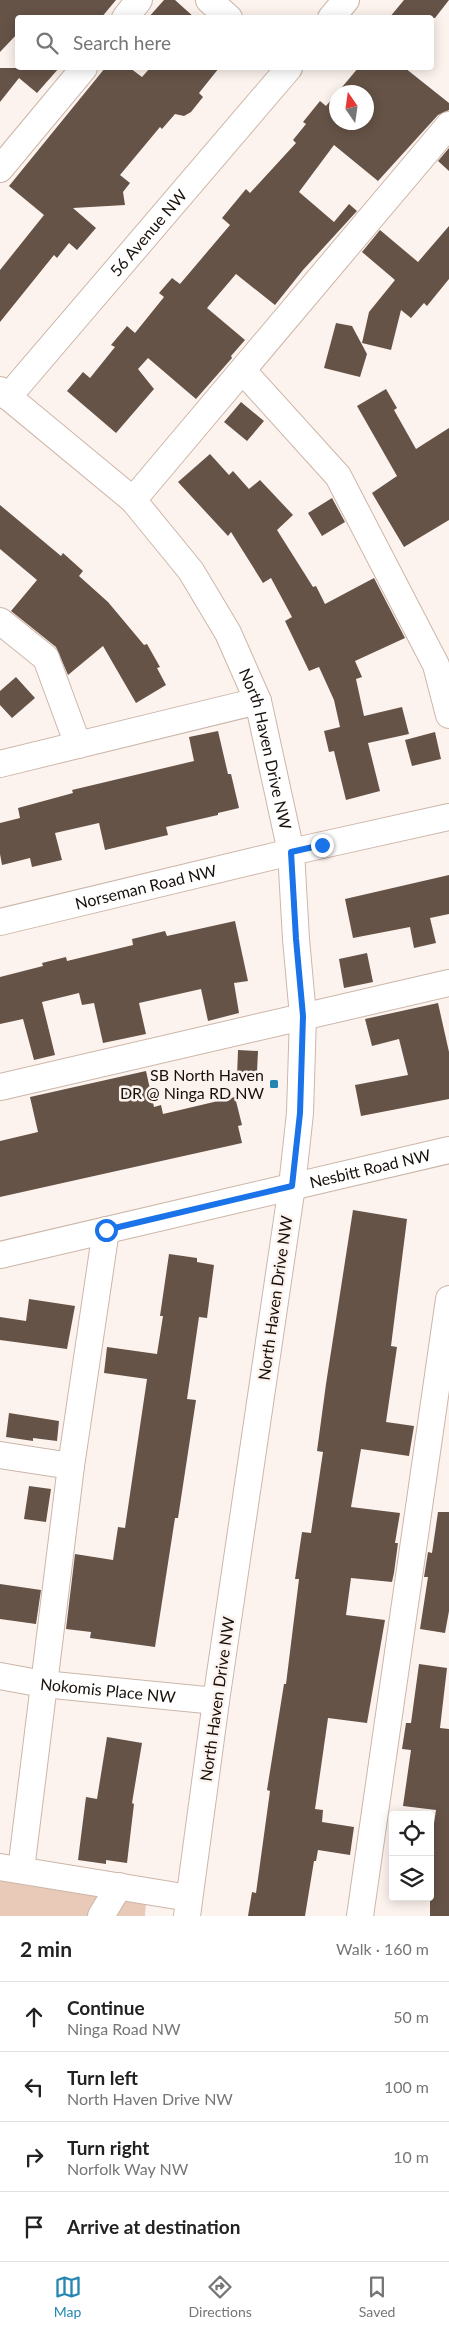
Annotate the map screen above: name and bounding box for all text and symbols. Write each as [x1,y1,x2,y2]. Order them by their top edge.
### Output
search box [15,15,434,70]
icon: search [33,29,61,57]
text: Search here [73,31,171,54]
north arrow [329,85,374,130]
street label: 56 Avenue NW [106,185,190,280]
street label: North Haven Drive NW [236,665,296,832]
route end [311,834,334,857]
street label: Norseman Road NW [73,860,219,913]
place label: SB North Haven DR @ Ninga RD NW [120,1065,264,1102]
marker: SB North Haven DR @ Ninga RD NW [268,1078,280,1090]
street label: Nesbitt Road NW [308,1145,433,1191]
street label: North Haven Drive NW [254,1214,296,1381]
route start [95,1219,118,1242]
street label: North Haven Drive NW [196,1615,238,1782]
street label: Nokomis Place NW [39,1674,177,1706]
map controls [389,1811,434,1901]
button: locate [389,1811,434,1856]
button: layers [389,1856,434,1901]
text: 2 min [20,1936,72,1961]
text: Walk · 160 m [336,1939,429,1958]
text: Continue [67,1996,145,2019]
icon: ahead [20,2003,48,2031]
text: 50 m [393,2007,429,2026]
text: Ninga Road NW [67,2019,181,2038]
text: Turn left [67,2066,138,2089]
icon: left [20,2073,48,2101]
text: 100 m [384,2077,429,2096]
text: North Haven Drive NW [67,2089,233,2108]
text: Turn right [67,2136,149,2159]
icon: right [20,2143,48,2171]
text: 10 m [393,2147,429,2166]
text: Norfolk Way NW [67,2159,188,2178]
icon: arrive [20,2213,48,2241]
text: Arrive at destination [67,2215,240,2238]
tab: Map [54,2273,82,2320]
tab: Directions [189,2273,252,2320]
tab: Saved [359,2273,395,2320]

